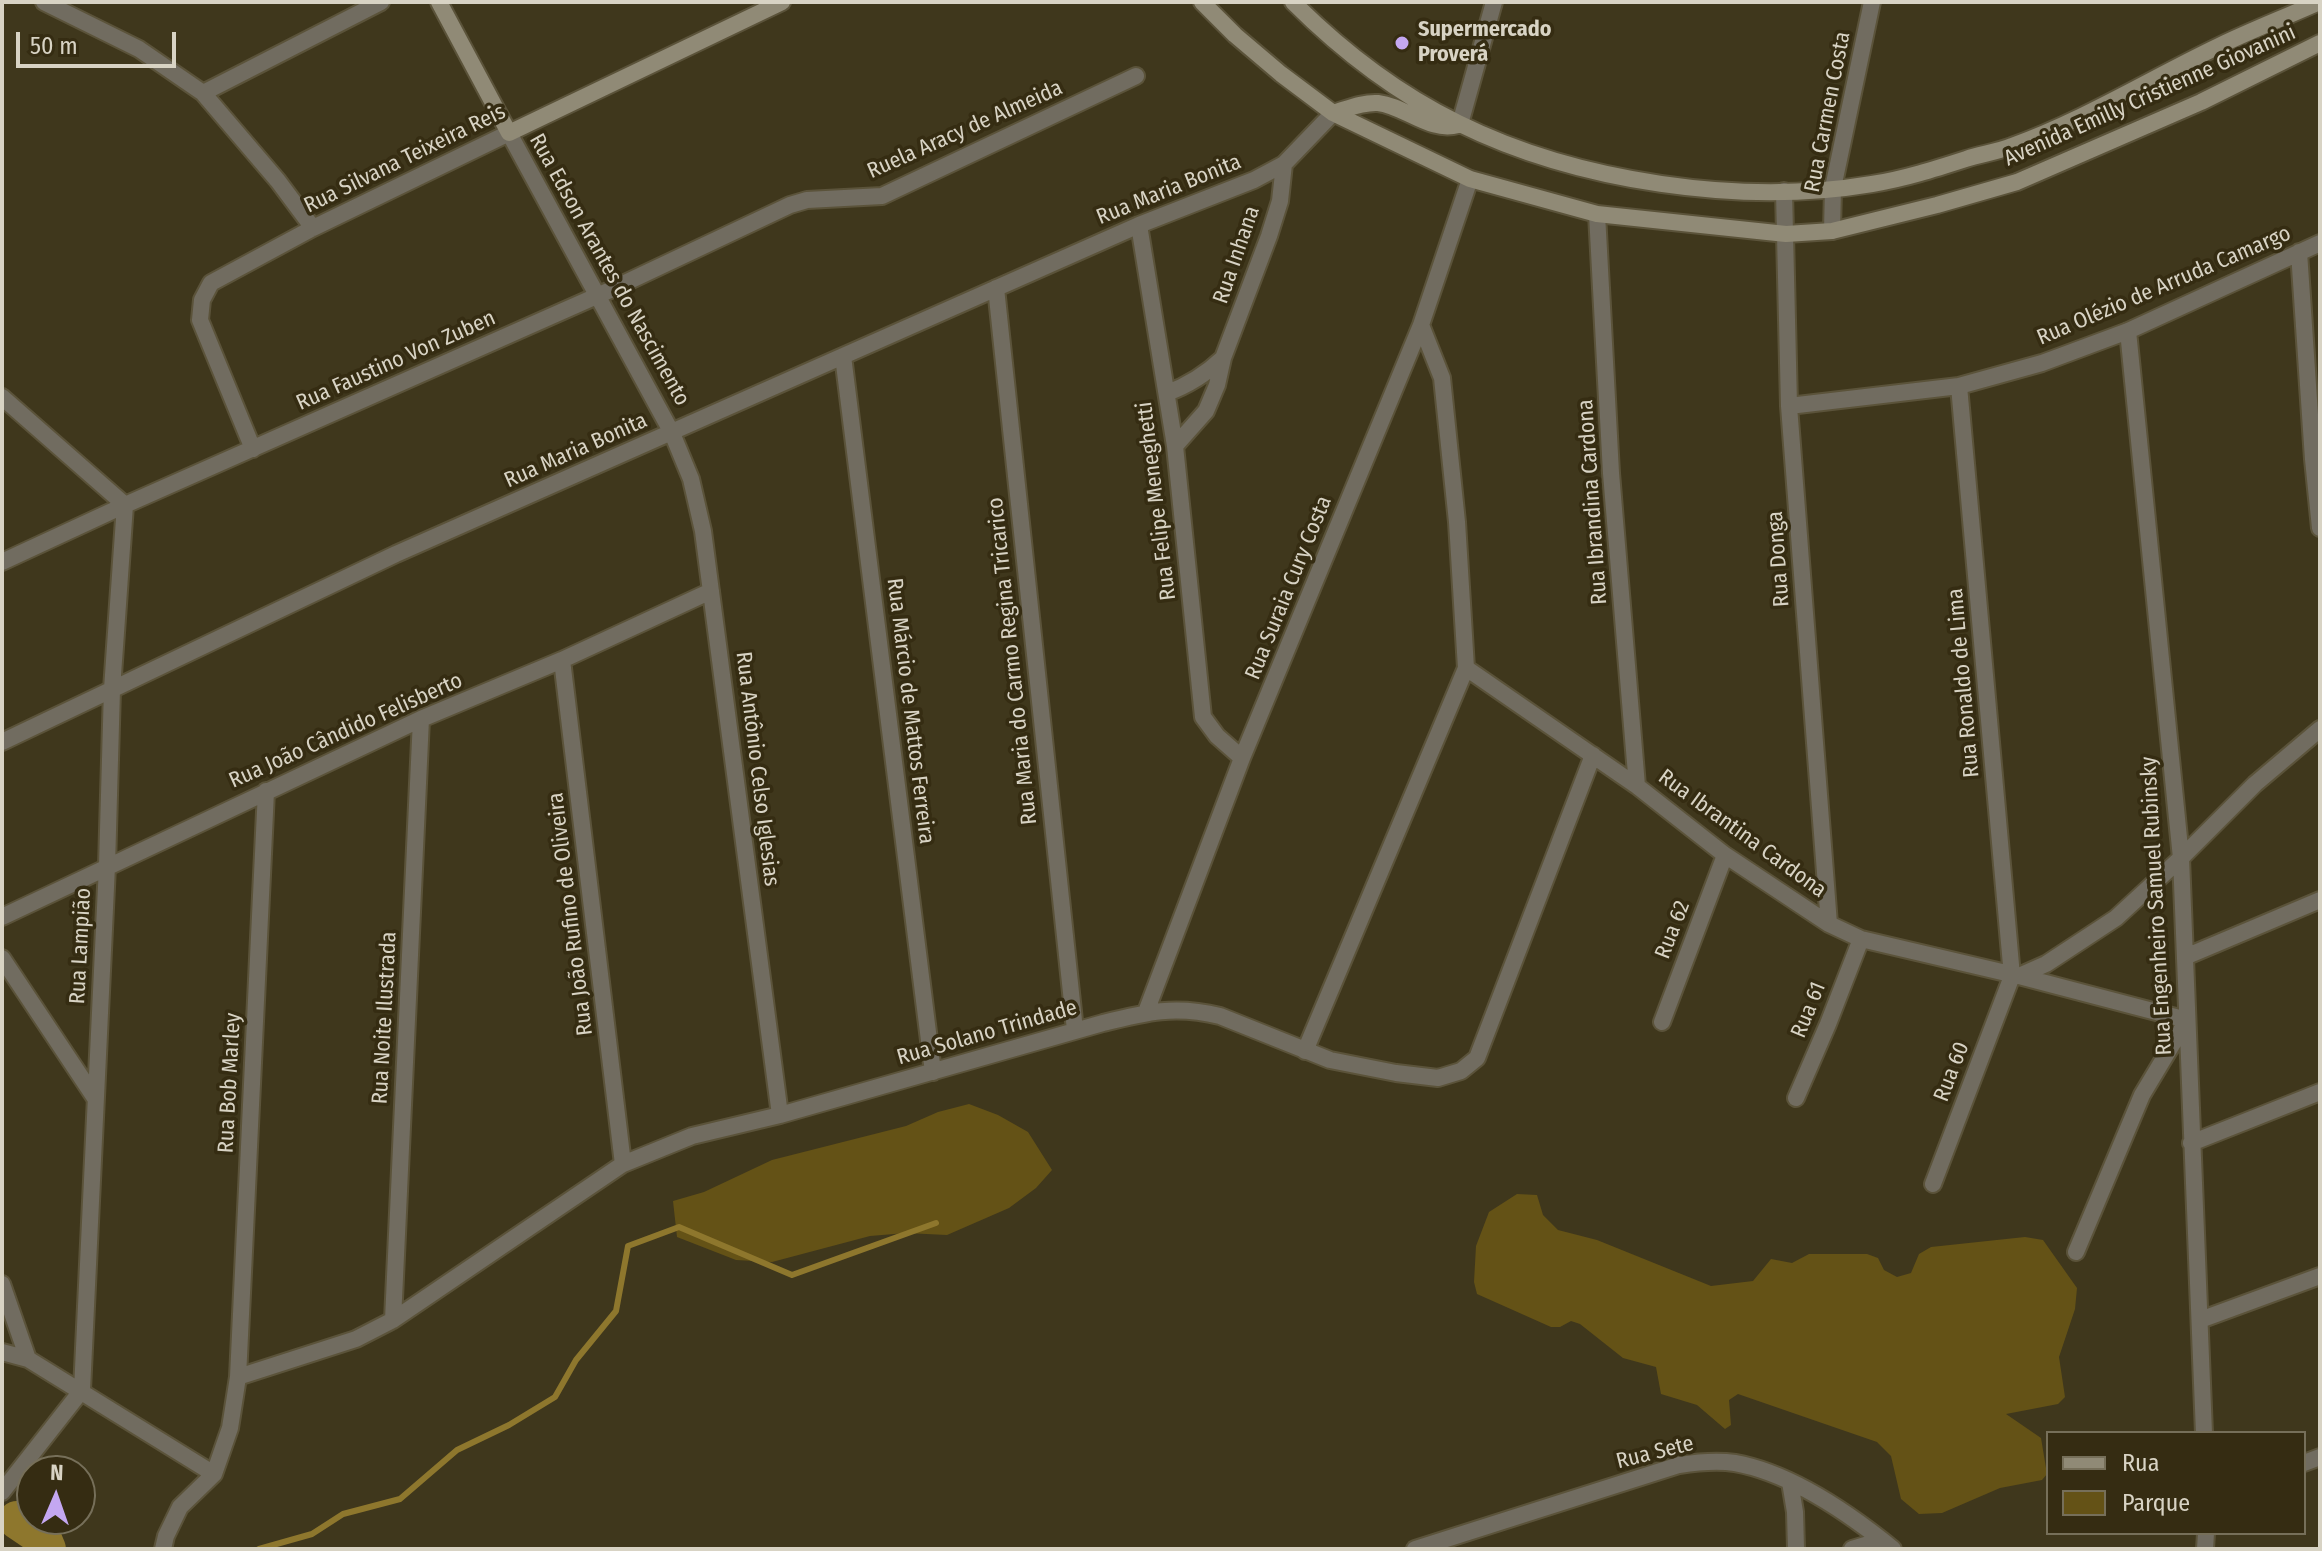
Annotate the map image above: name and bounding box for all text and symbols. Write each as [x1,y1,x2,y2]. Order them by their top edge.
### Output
scale bar [20,16,180,66]
place label: Supermercado Proverá [1418,17,1551,68]
street label: Avenida Emilly Cristienne Giovanini [2000,20,2300,172]
street label: Rua Carmen Costa [1799,30,1857,194]
text: 50 m [30,32,78,60]
marker: Supermercado Proverá [1393,34,1411,52]
street label: Ruela Aracy de Almeida [863,75,1067,185]
street label: Rua Silvana Teixeira Reis [300,99,510,219]
street label: Rua Edson Arantes do Nascimento [523,129,695,411]
street label: Rua Maria Bonita [1093,149,1245,231]
street label: Rua Inhana [1208,203,1266,307]
street label: Rua Olézio de Arruda Camargo [2033,221,2295,351]
street label: Rua Faustino Von Zuben [292,305,500,417]
street label: Rua Ibrandina Cardona [1573,398,1613,606]
street label: Rua Felipe Meneghetti [1132,400,1182,602]
street label: Rua Maria Bonita [500,408,652,494]
street label: Rua Suraia Cury Costa [1240,492,1338,684]
street label: Rua Maria do Carmo Regina Tricarico [983,496,1043,826]
street label: Rua Donga [1762,510,1796,608]
street label: Rua Márcio de Mattos Ferreira [881,577,939,845]
street label: Rua Ronaldo de Lima [1943,587,1985,779]
street label: Rua Antônio Celso Iglesias [730,650,784,888]
street label: Rua João Cândido Felisberto [225,668,467,794]
street label: Rua Engenheiro Samuel Rubinsky [2136,756,2178,1056]
street label: Rua Ibrantina Cardona [1653,764,1831,904]
street label: Rua João Rufino de Oliveira [543,791,599,1037]
street label: Rua Lampião [65,887,97,1005]
street label: Rua 62 [1650,897,1696,963]
street label: Rua Noite Ilustrada [367,931,403,1105]
street label: Rua 61 [1786,978,1832,1042]
street label: Rua Solano Trindade [894,995,1080,1071]
street label: Rua Bob Marley [213,1012,247,1154]
street label: Rua 60 [1929,1038,1975,1106]
street label: Rua Sete [1614,1431,1696,1475]
legend [2046,1431,2306,1535]
text: Rua [2122,1449,2159,1477]
north arrow [16,1455,96,1535]
text: N [50,1459,64,1486]
text: Parque [2122,1489,2190,1517]

